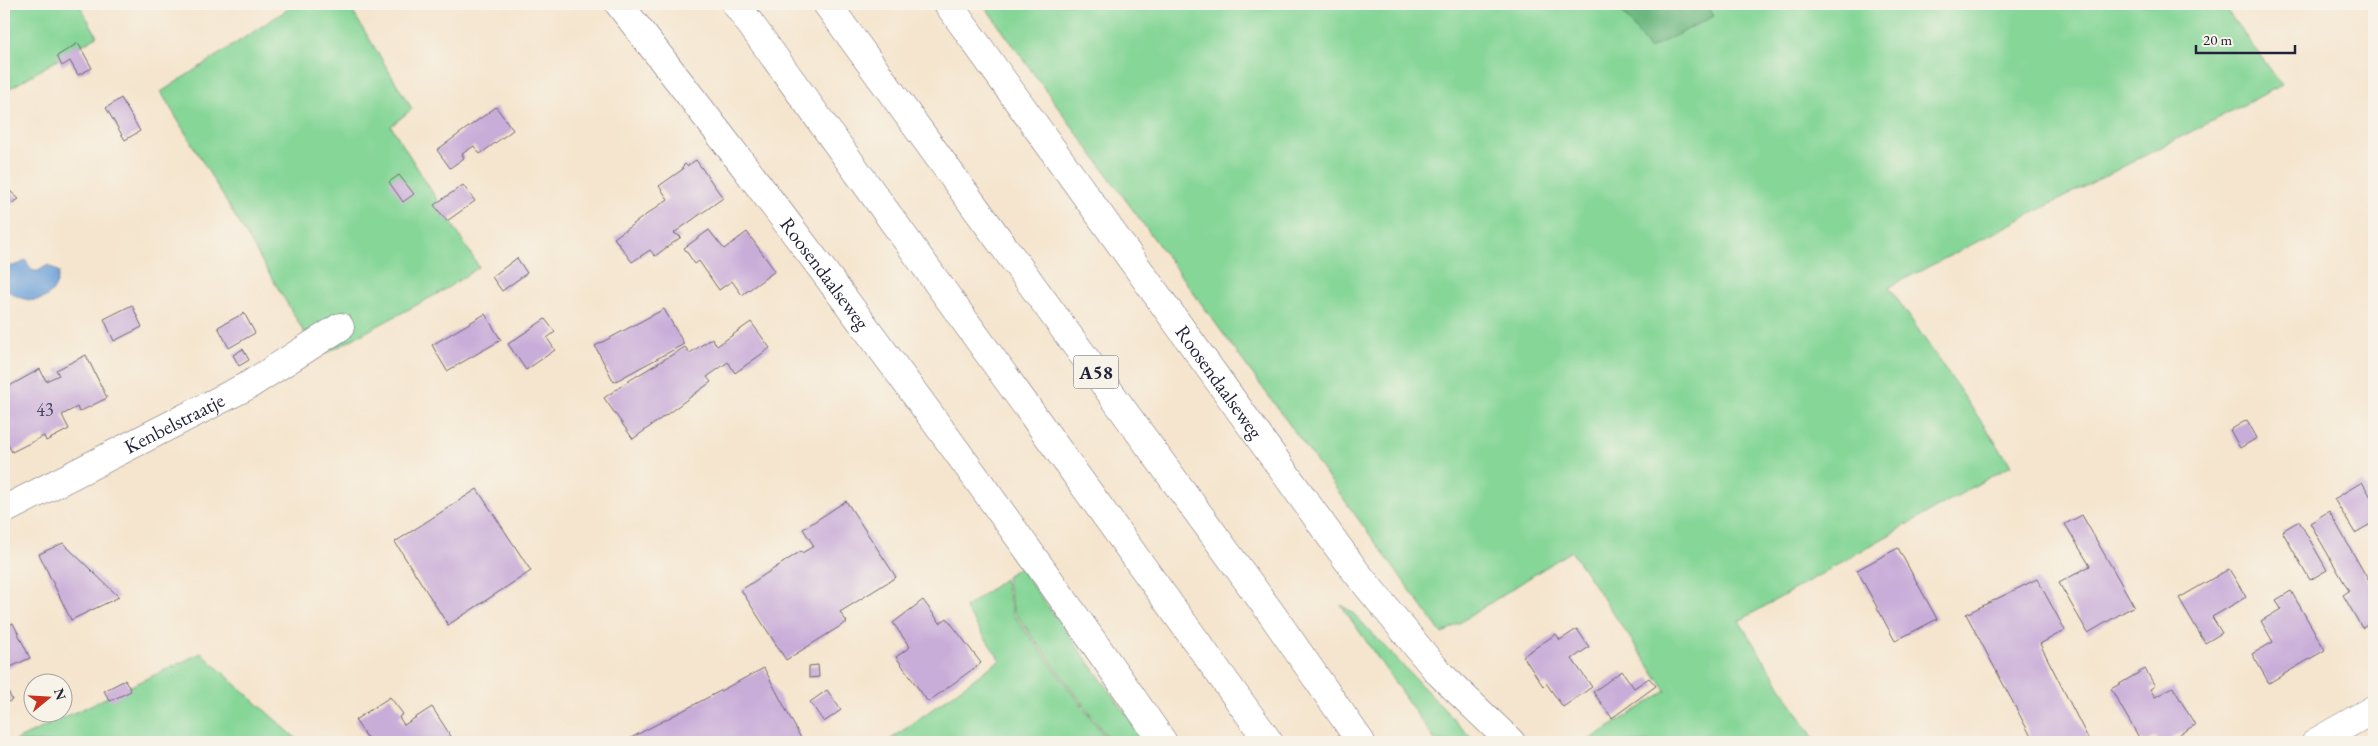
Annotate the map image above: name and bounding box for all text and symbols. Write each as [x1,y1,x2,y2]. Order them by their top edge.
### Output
scale bar [2196,22,2294,54]
text: 20 m [2203,30,2232,49]
street label: Roosendaalseweg [774,212,876,335]
street label: Roosendaalseweg [1170,320,1269,444]
road number: A58 [1074,356,1118,388]
street label: Kenbelstraatje [120,387,229,460]
house number: 43 [36,398,54,421]
north arrow [22,674,72,724]
text: N [50,686,71,703]

